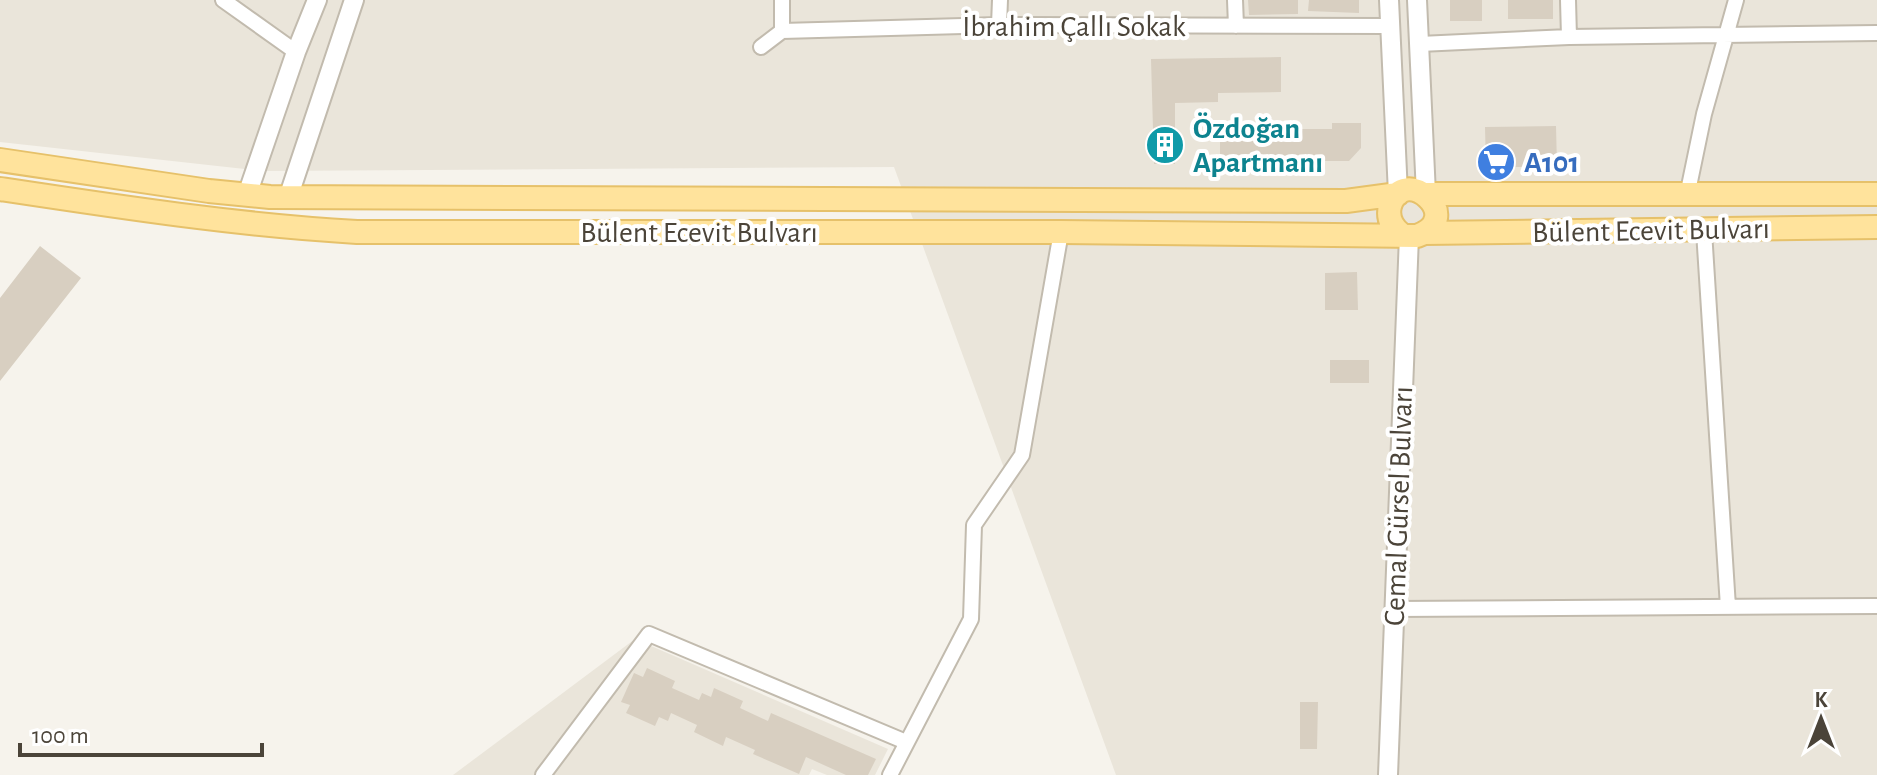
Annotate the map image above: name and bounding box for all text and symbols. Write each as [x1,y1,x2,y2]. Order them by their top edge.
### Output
street label: İbrahim Çallı Sokak [962,10,1186,42]
place label: Özdoğan Apartmanı [1193,112,1323,178]
building icon: Özdoğan Apartmanı [1144,124,1186,166]
supermarket icon: A101 [1475,141,1517,183]
place label: A101 [1524,148,1579,178]
street label: Bülent Ecevit Bulvarı [1532,214,1770,248]
street label: Bülent Ecevit Bulvarı [580,218,818,248]
street label: Cemal Gürsel Bulvarı [1380,386,1418,626]
north arrow [1781,679,1861,759]
text: K [1815,689,1829,711]
scale bar [20,707,262,757]
text: 100 m [32,724,89,748]

